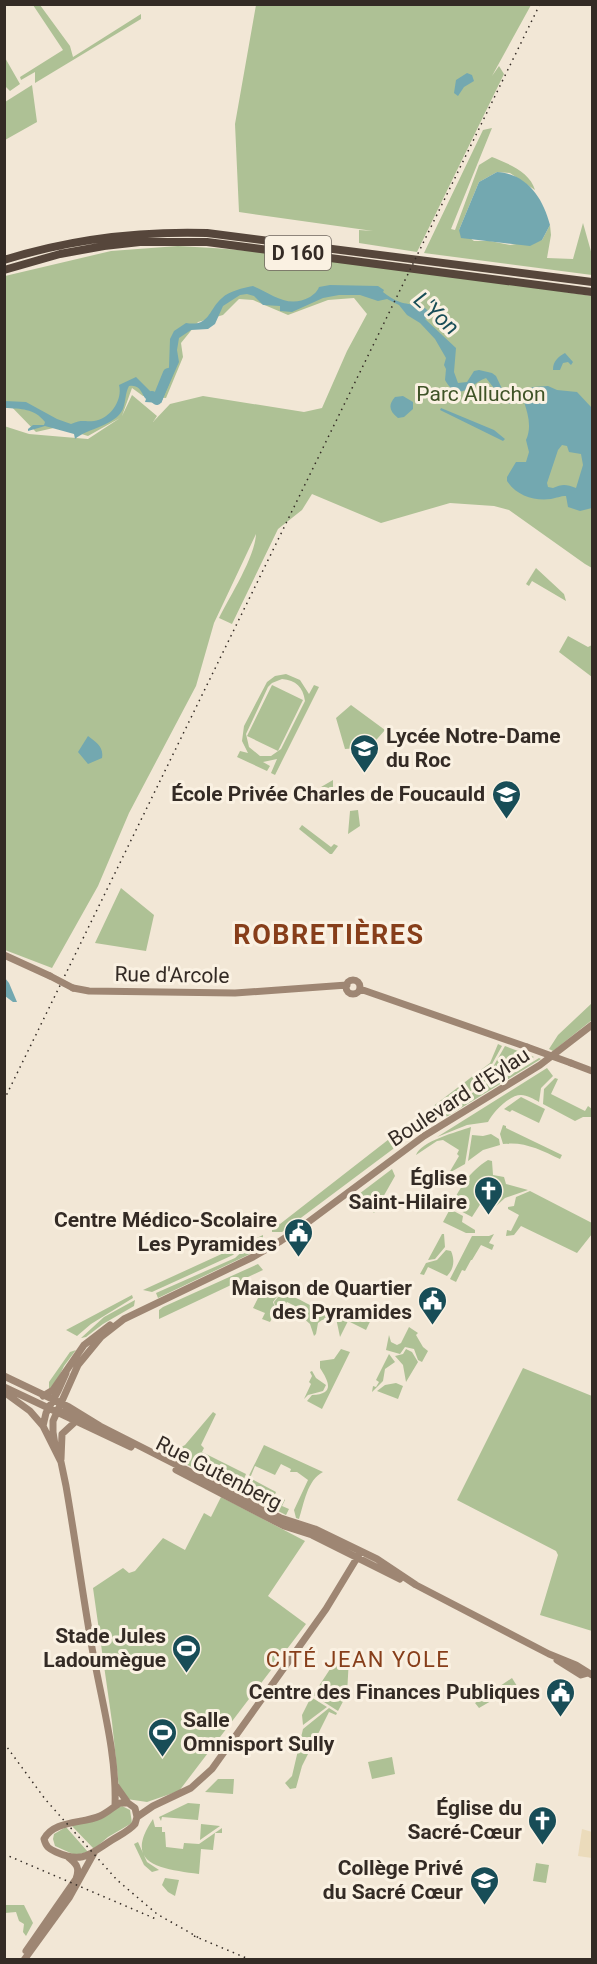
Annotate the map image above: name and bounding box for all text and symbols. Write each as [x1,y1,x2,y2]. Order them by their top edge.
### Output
road number: D 160 [265,236,331,270]
water label: L'Yon [409,287,464,340]
park label: Parc Alluchon [416,382,546,406]
place label: Lycée Notre-Dame du Roc [386,724,561,772]
school or university icon: Lycée Notre-Dame du Roc [349,732,381,774]
school or university icon: École Privée Charles de Foucauld [490,778,522,820]
place label: École Privée Charles de Foucauld [171,782,485,806]
district label: ROBRETIÈRES [233,918,425,951]
street label: Rue d'Arcole [114,962,230,988]
street label: Boulevard d'Eylau [384,1042,534,1152]
place label: Église Saint-Hilaire [349,1166,467,1214]
church icon: Église Saint-Hilaire [472,1174,504,1216]
place label: Centre Médico-Scolaire Les Pyramides [54,1208,277,1256]
public building icon: Centre Médico-Scolaire Les Pyramides [282,1216,314,1258]
place label: Maison de Quartier des Pyramides [231,1276,412,1324]
public building icon: Maison de Quartier des Pyramides [417,1284,449,1326]
street label: Rue Gutenberg [152,1431,286,1515]
place label: Stade Jules Ladoumègue [43,1624,166,1672]
sports icon: Stade Jules Ladoumègue [171,1632,203,1674]
district label: CITÉ JEAN YOLE [266,1647,450,1672]
public building icon: Centre des Finances Publiques [545,1676,577,1718]
place label: Centre des Finances Publiques [249,1680,540,1704]
place label: Salle Omnisport Sully [183,1708,335,1756]
sports icon: Salle Omnisport Sully [146,1716,178,1758]
place label: Église du Sacré-Cœur [408,1796,522,1844]
church icon: Église du Sacré-Cœur [527,1804,559,1846]
place label: Collège Privé du Sacré Cœur [323,1856,463,1904]
school or university icon: Collège Privé du Sacré Cœur [468,1864,500,1906]

